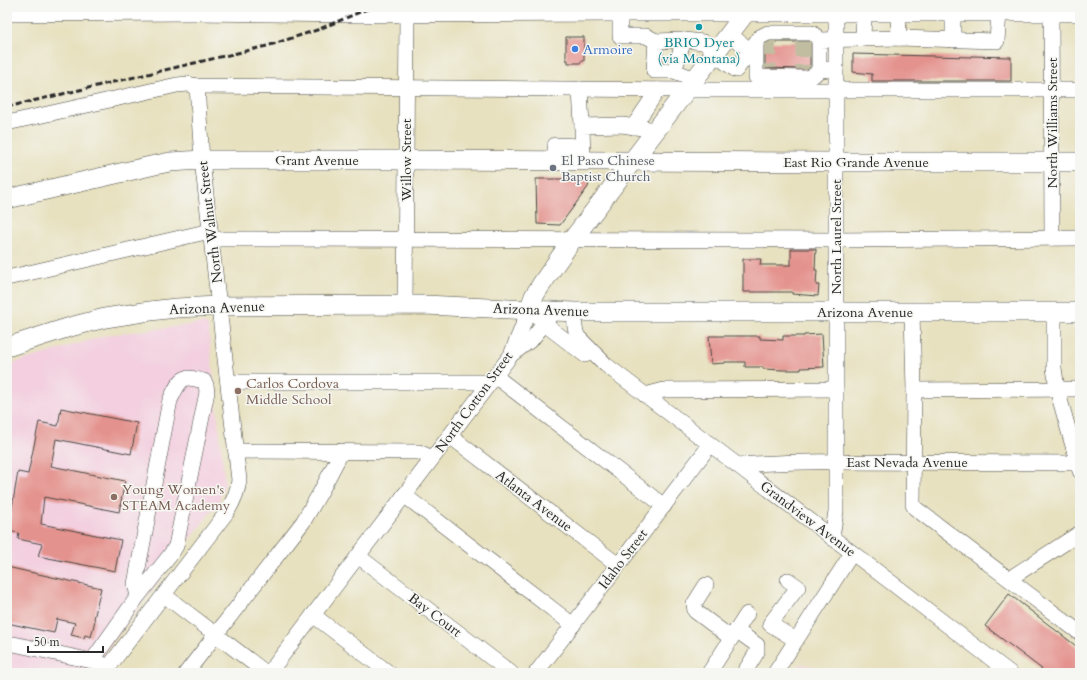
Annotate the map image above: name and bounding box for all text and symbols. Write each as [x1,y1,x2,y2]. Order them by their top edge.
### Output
marker: BRIO Dyer (via Montana) [694,22,704,32]
place label: BRIO Dyer (via Montana) [658,33,740,68]
place label: Armoire [583,40,633,59]
marker: Armoire [570,44,580,54]
street label: North Williams Street [1043,57,1062,188]
street label: Willow Street [397,118,416,202]
street label: Grant Avenue [275,151,359,170]
place label: El Paso Chinese Baptist Church [561,151,655,186]
street label: East Rio Grande Avenue [783,153,929,172]
street label: North Walnut Street [193,159,227,284]
marker: El Paso Chinese Baptist Church [548,163,558,173]
street label: North Laurel Street [827,179,846,295]
street label: Arizona Avenue [169,297,265,319]
street label: Arizona Avenue [493,299,589,321]
street label: Arizona Avenue [817,303,913,322]
street label: North Cotton Street [431,347,517,456]
place label: Carlos Cordova Middle School [246,374,339,409]
marker: Carlos Cordova Middle School [233,386,243,396]
street label: East Nevada Avenue [846,453,968,472]
street label: Atlanta Avenue [492,466,576,536]
street label: Grandview Avenue [756,477,860,561]
place label: Young Women's STEAM Academy [122,480,231,515]
marker: Young Women's STEAM Academy [109,492,119,502]
street label: Idaho Street [594,524,652,593]
street label: Bay Court [404,589,466,642]
scale bar [28,628,103,654]
text: 50 m [34,634,61,650]

